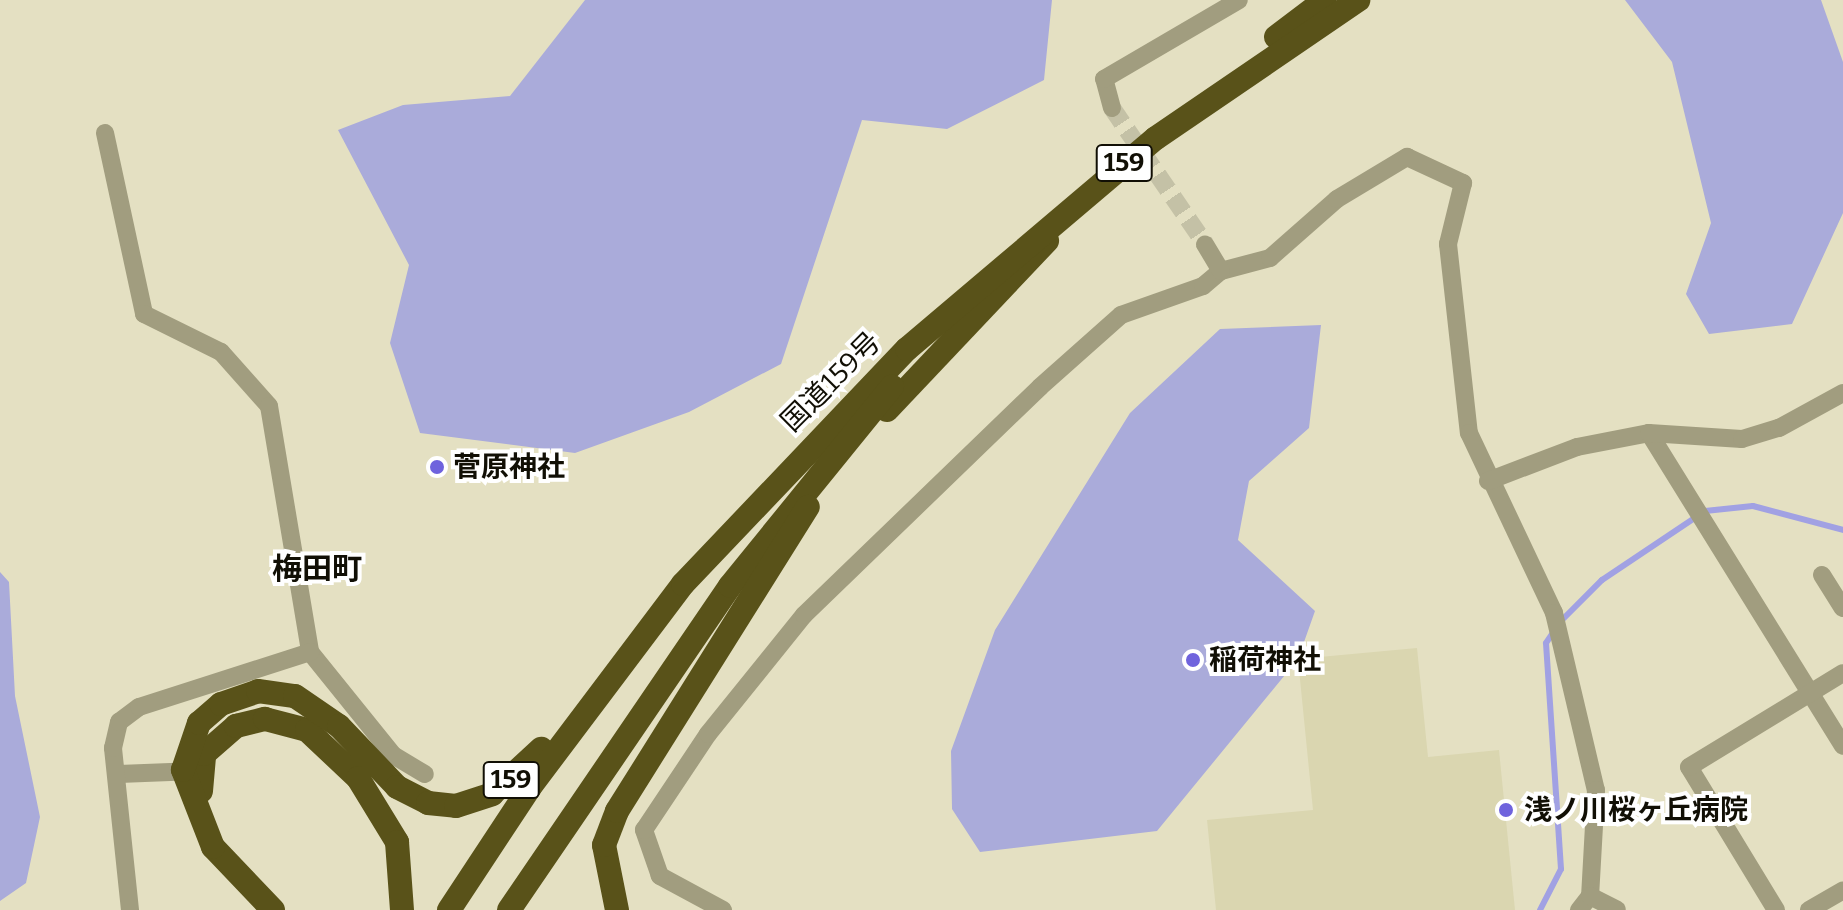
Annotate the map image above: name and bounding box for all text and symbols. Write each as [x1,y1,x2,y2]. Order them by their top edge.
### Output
road number: 159 [1094,141,1154,185]
street label: 国道159号 [774,325,888,439]
place label: 菅原神社 [453,450,565,484]
marker: 菅原神社 [428,458,446,476]
district label: 梅田町 [272,551,362,587]
place label: 稲荷神社 [1209,643,1321,677]
marker: 稲荷神社 [1184,651,1202,669]
road number: 159 [481,758,541,802]
place label: 浅ノ川桜ヶ丘病院 [1524,793,1748,827]
marker: 浅ノ川桜ヶ丘病院 [1495,799,1517,821]

